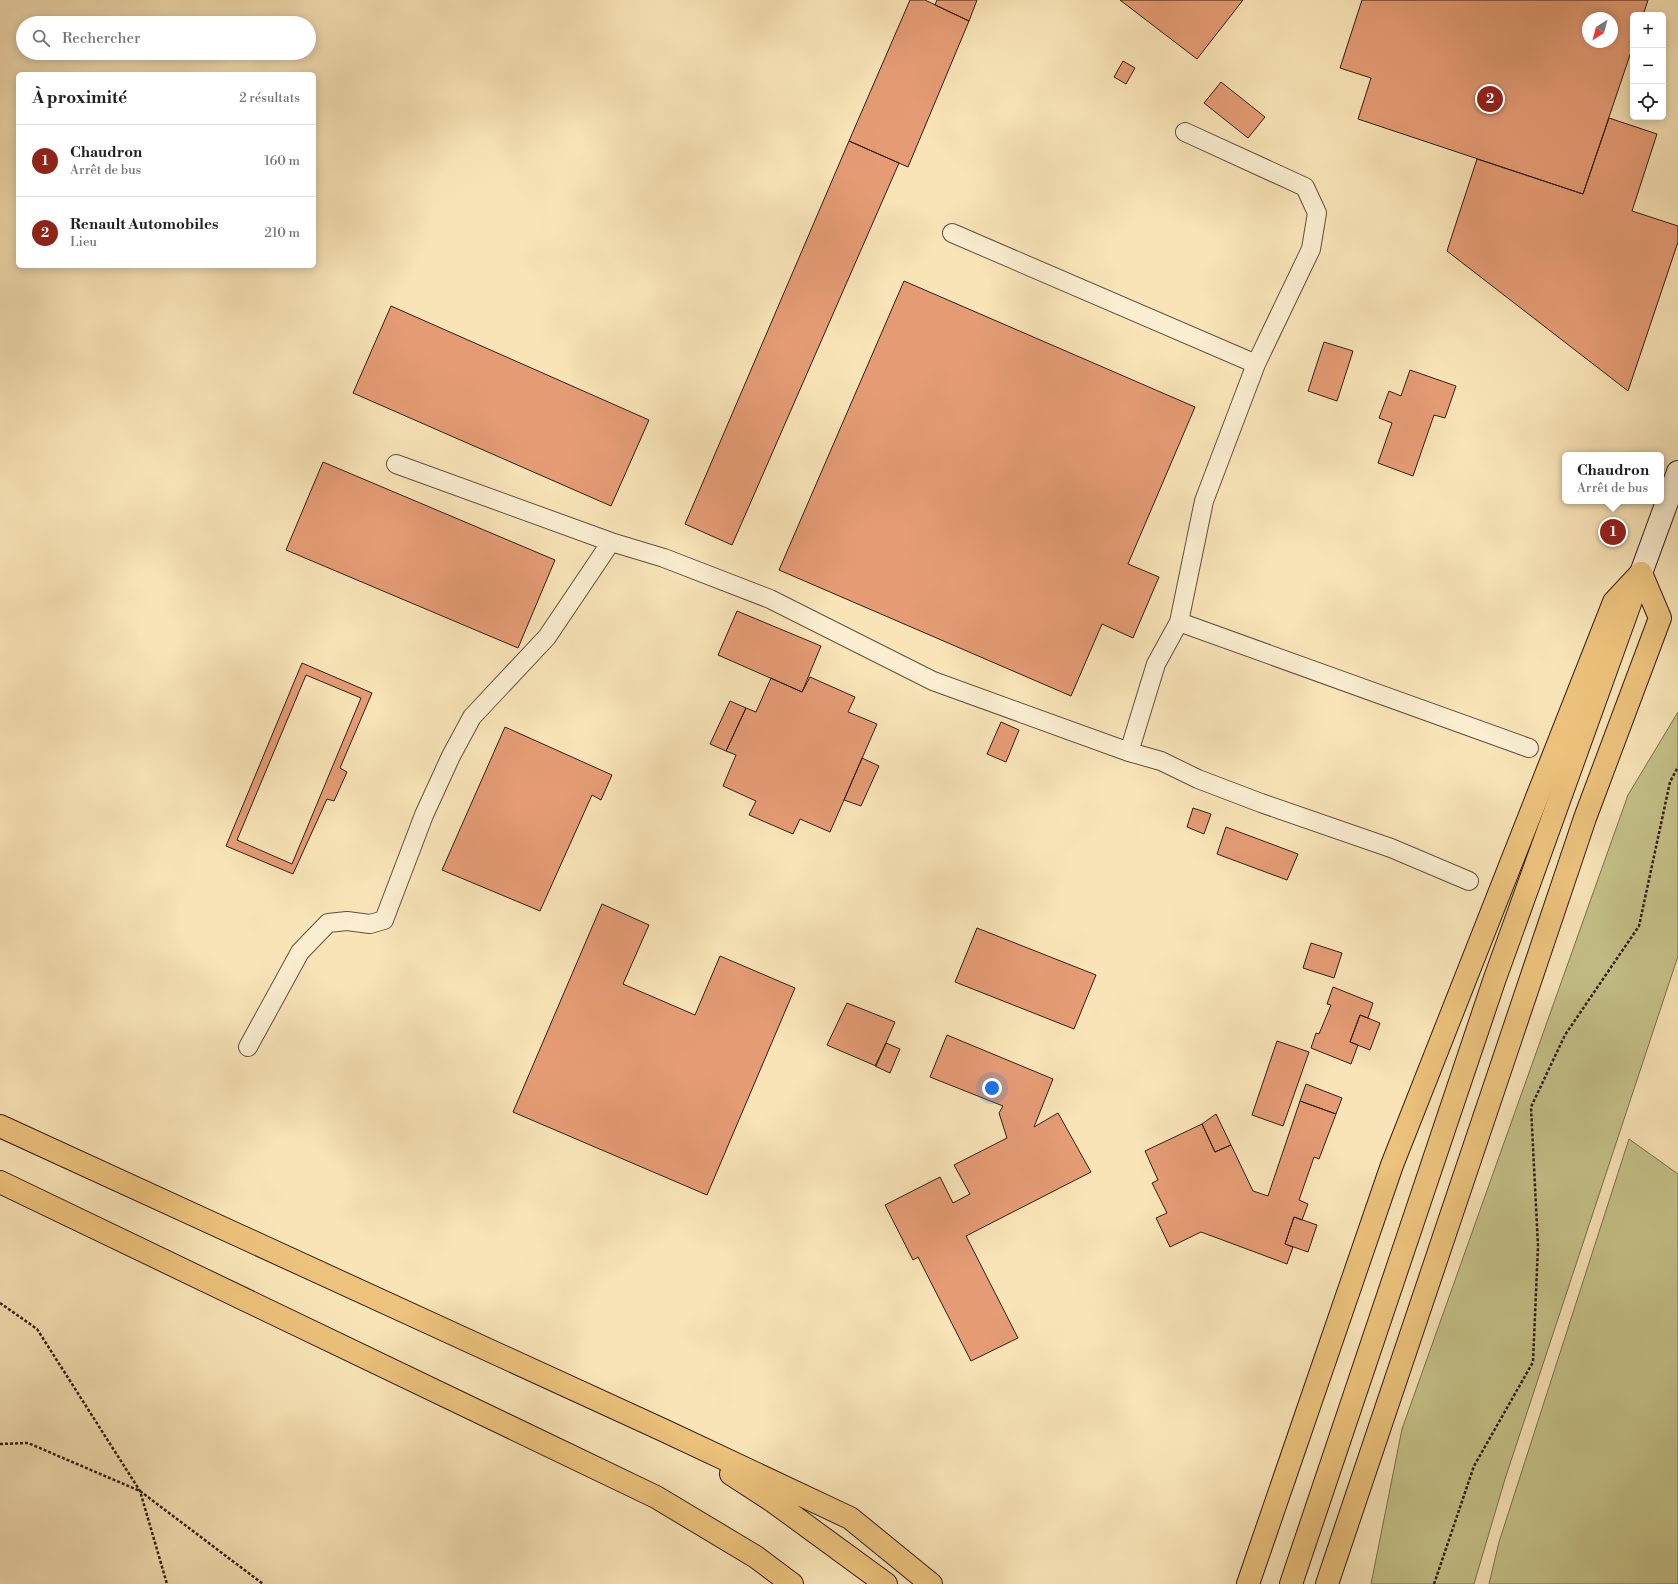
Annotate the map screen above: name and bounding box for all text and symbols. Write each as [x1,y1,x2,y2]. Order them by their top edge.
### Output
north arrow [1582,12,1618,48]
map controls [1630,12,1666,120]
button: + [1630,12,1666,48]
search box [16,16,316,60]
icon: search [30,27,52,49]
text: Rechercher [62,29,141,48]
button: − [1630,48,1666,84]
pin: 2 [1477,84,1503,114]
button: locate [1630,84,1666,120]
text: À proximité [32,87,127,109]
text: 2 résultats [239,90,300,106]
text: Chaudron [70,143,142,162]
text: 1 [42,153,48,169]
text: 160 m [264,153,300,169]
text: Arrêt de bus [70,162,141,178]
text: Renault Automobiles [70,215,218,234]
text: 2 [41,225,49,241]
text: 210 m [265,225,300,241]
text: Lieu [70,234,97,250]
popup [1562,452,1664,504]
text: Chaudron [1577,461,1649,480]
text: Arrêt de bus [1577,480,1648,496]
pin: 1 [1600,517,1626,547]
your location [982,1078,1002,1098]

